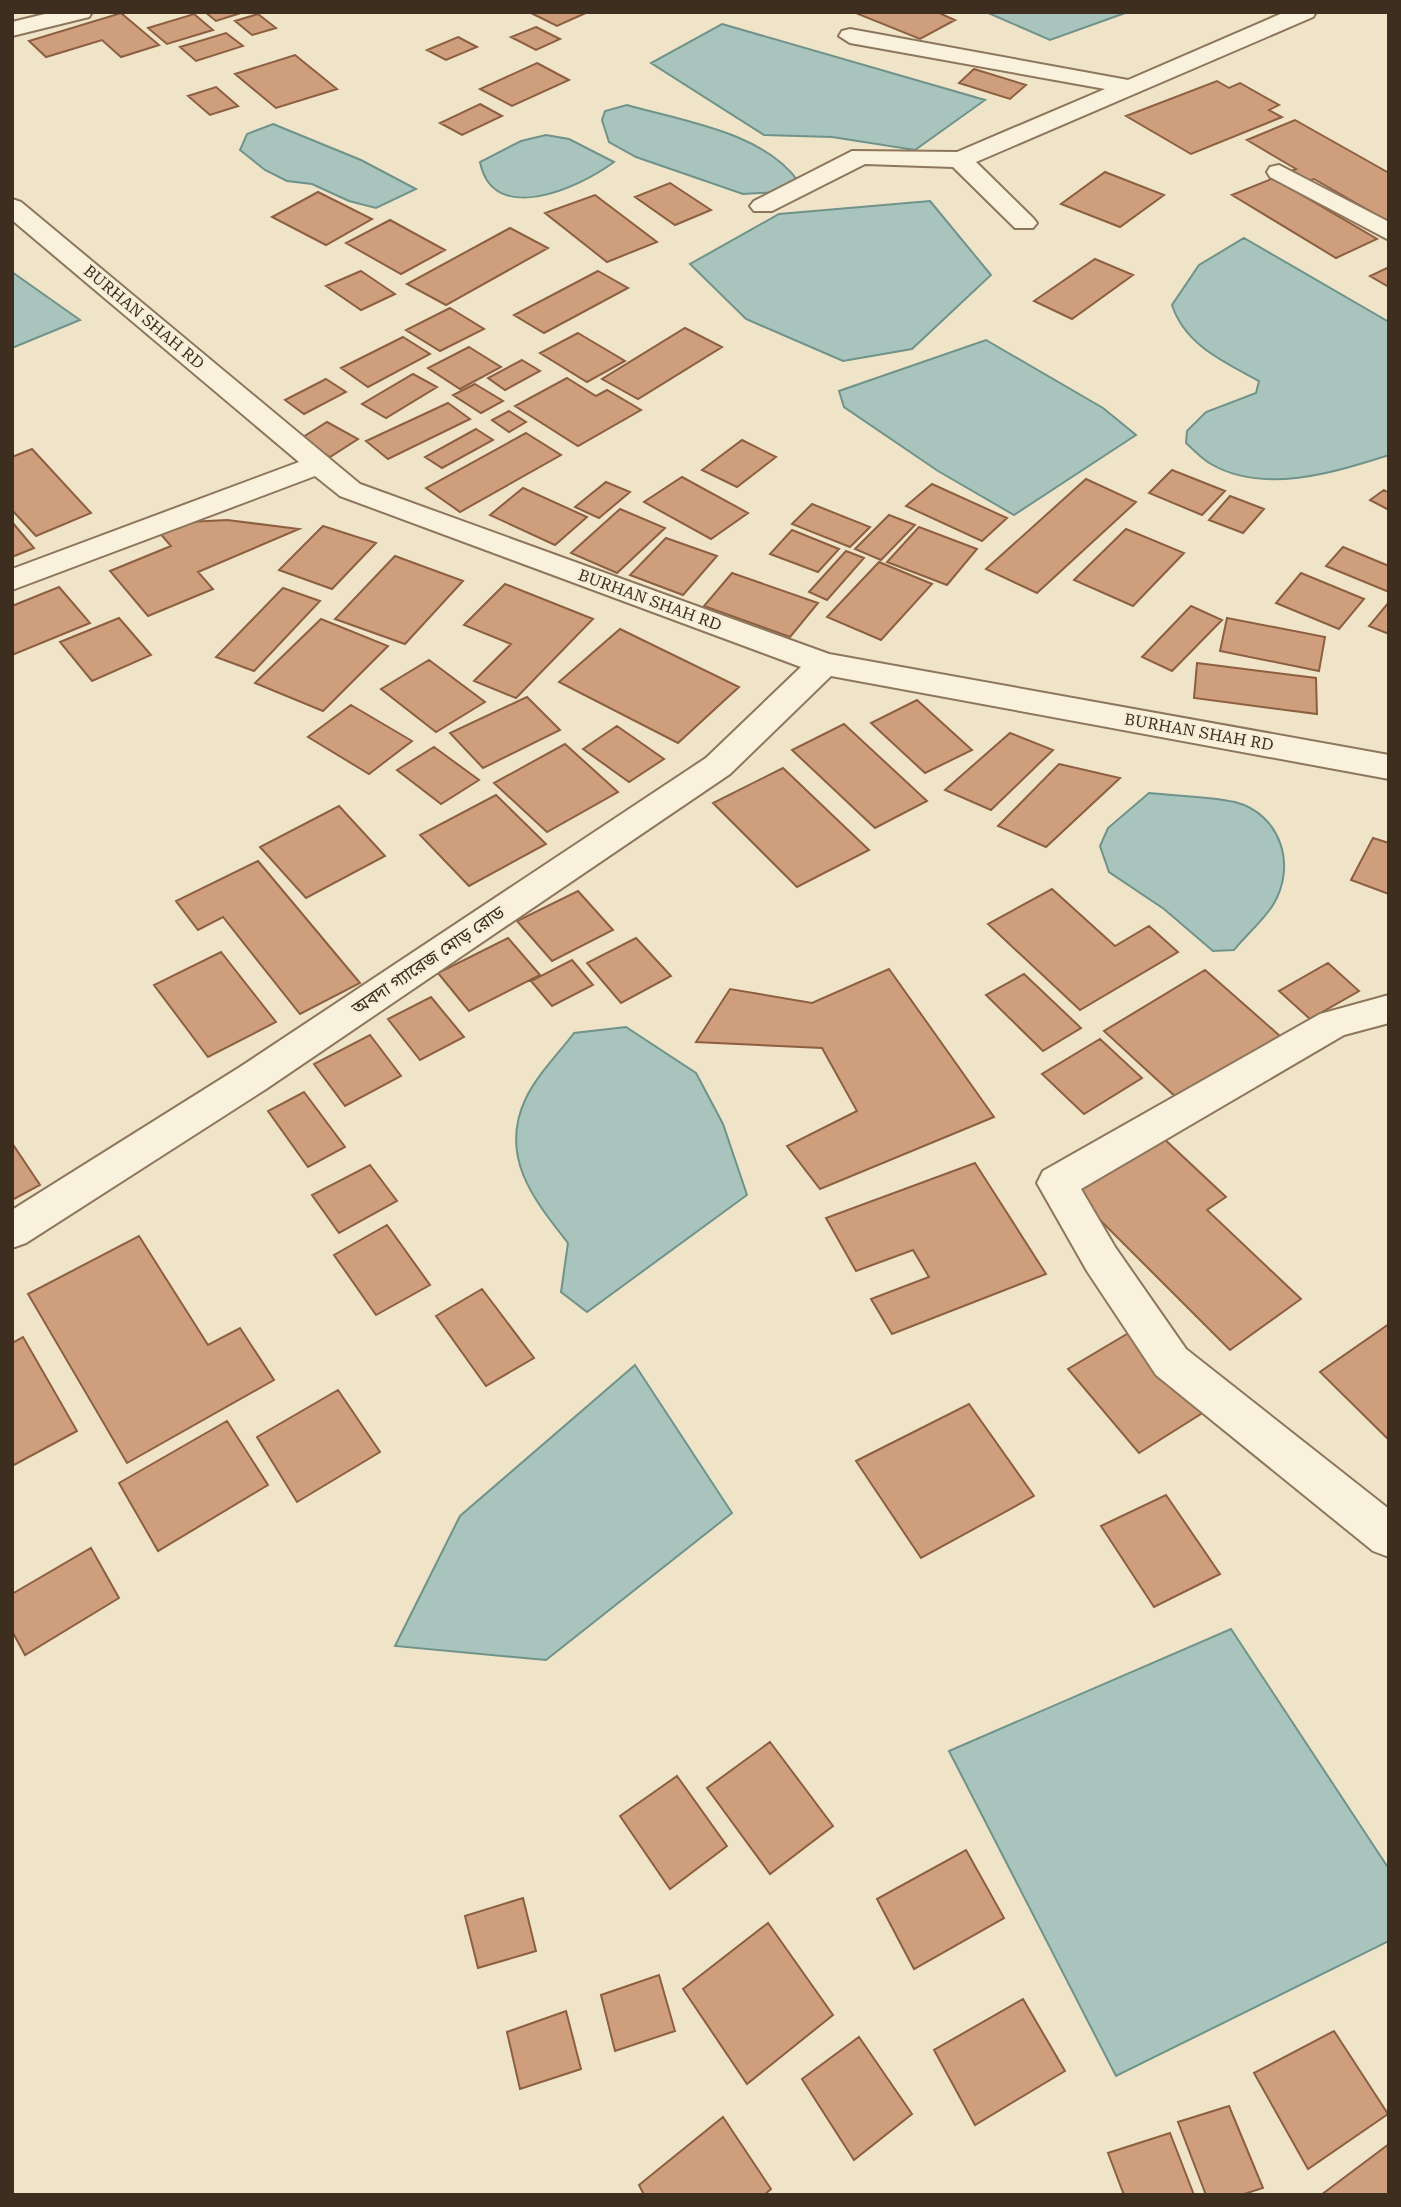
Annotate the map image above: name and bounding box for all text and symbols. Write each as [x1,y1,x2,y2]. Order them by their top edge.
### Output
street label: BURHAN SHAH RD [80,261,208,373]
street label: BURHAN SHAH RD [576,565,724,635]
street label: BURHAN SHAH RD [1123,710,1275,754]
street label: অবদা গ্যারেজ মোড় রোড [347,901,508,1019]

